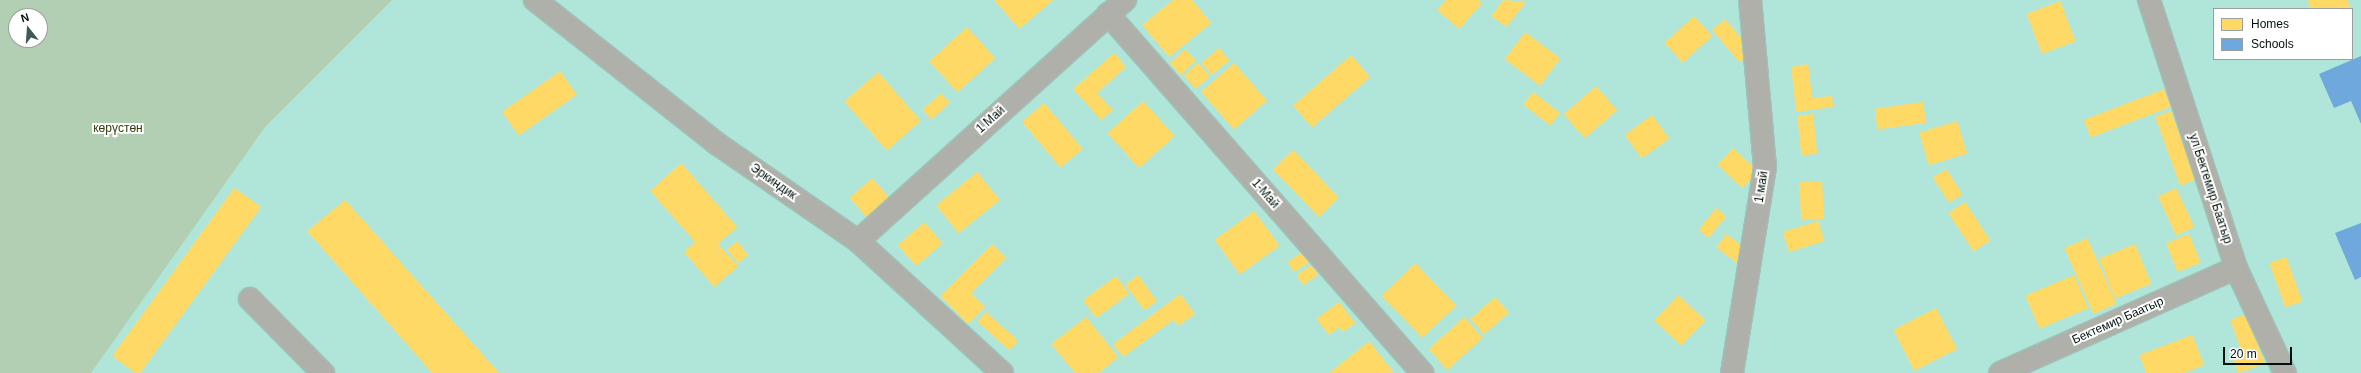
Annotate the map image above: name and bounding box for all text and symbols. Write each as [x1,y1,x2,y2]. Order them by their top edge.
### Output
north arrow [8,8,48,48]
legend [2213,8,2353,60]
text: N [19,11,30,24]
text: Homes [2251,17,2289,31]
text: Schools [2251,37,2294,51]
street label: 1 Май [974,103,1008,137]
park label: көрүстөн [93,122,143,136]
street label: ул Бектемир Баатыр [2185,132,2235,246]
street label: Эркиндик [747,161,799,203]
street label: 1 май [1752,170,1772,204]
street label: 1-Май [1248,176,1282,212]
street label: Бектемир Баатыр [2070,294,2166,348]
scale bar [2225,339,2294,365]
text: 20 m [2230,347,2257,361]

